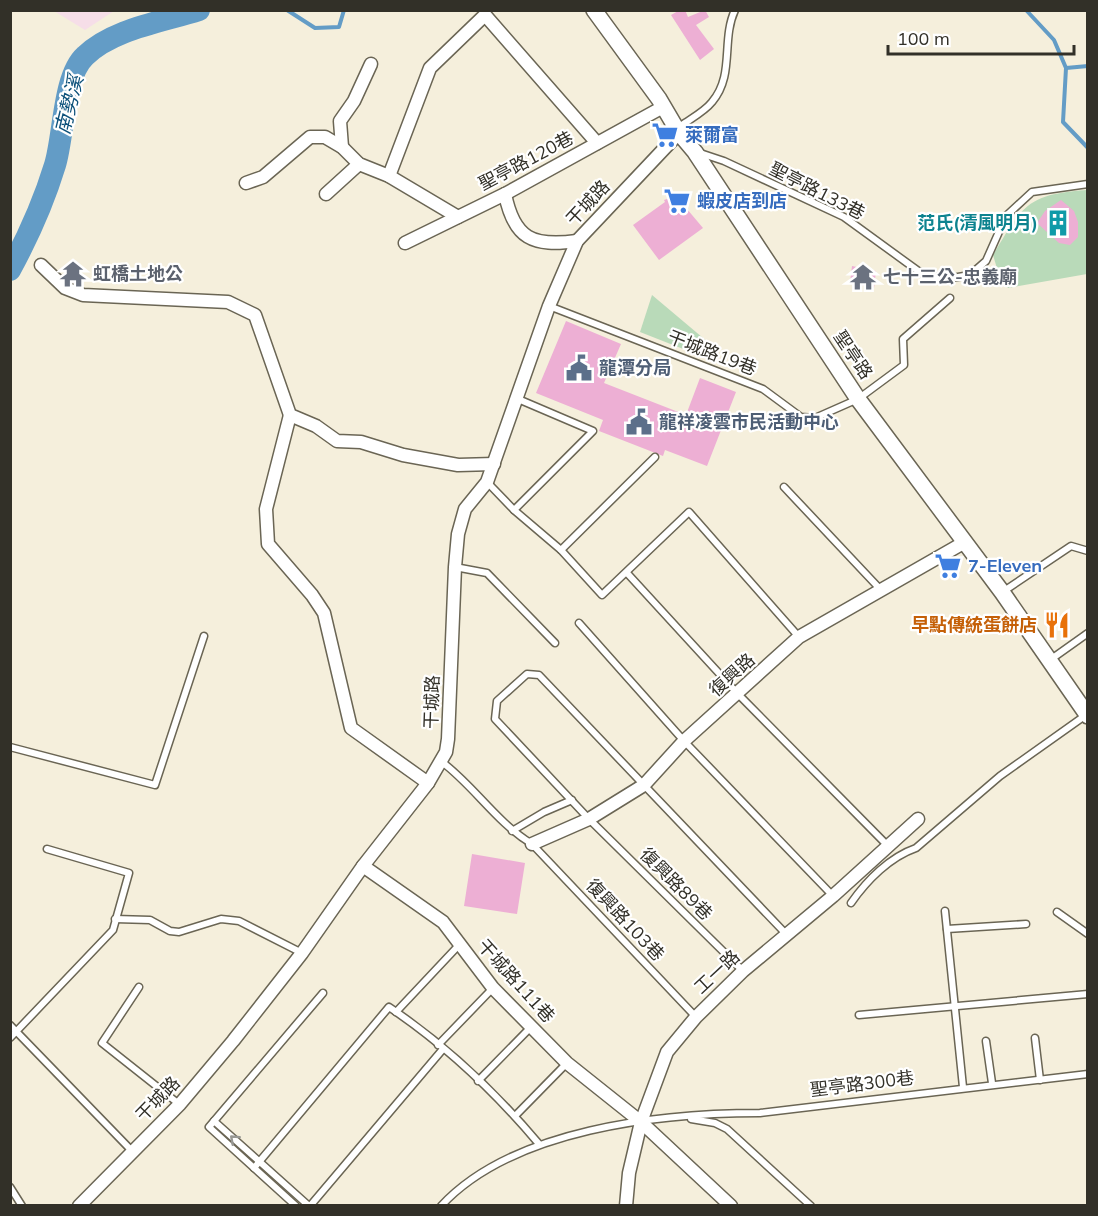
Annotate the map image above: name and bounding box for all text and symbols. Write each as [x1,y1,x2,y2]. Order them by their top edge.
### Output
scale bar [888,18,1074,56]
text: 100 m [897,27,950,50]
water label: 南勢溪 [49,70,89,137]
supermarket icon: 萊爾富 [650,120,680,150]
place label: 萊爾富 [685,123,739,146]
street label: 聖亭路120巷 [474,126,577,195]
street label: 聖亭路133巷 [765,157,869,225]
street label: 干城路 [561,175,614,230]
supermarket icon: 蝦皮店到店 [662,186,692,216]
place label: 蝦皮店到店 [697,189,787,212]
building icon: 范氏(清風明月) [1043,208,1073,238]
place label: 范氏(清風明月) [917,211,1038,234]
temple icon: 虹橋土地公 [58,259,88,289]
place label: 虹橋土地公 [93,262,183,285]
temple icon: 七十三公-忠義廟 [848,262,878,292]
place label: 七十三公-忠義廟 [883,265,1017,288]
street label: 干城路19巷 [664,325,760,380]
street label: 聖亭路 [829,326,878,384]
public building icon: 龍潭分局 [564,353,594,383]
place label: 龍潭分局 [599,356,671,379]
public building icon: 龍祥凌雲市民活動中心 [624,407,654,437]
place label: 龍祥凌雲市民活動中心 [659,410,839,433]
supermarket icon: 7-Eleven [933,551,963,581]
place label: 7-Eleven [968,554,1042,577]
restaurant icon: 早點傳統蛋餅店 [1042,610,1072,640]
place label: 早點傳統蛋餅店 [911,613,1037,636]
street label: 復興路 [704,648,759,701]
street label: 干城路 [419,675,444,729]
street label: 復興路89巷 [635,842,718,925]
street label: 復興路103巷 [581,874,669,966]
street label: 干城路111巷 [473,934,560,1027]
street label: 工一路 [689,945,744,998]
street label: 聖亭路300巷 [809,1066,915,1101]
street label: 干城路 [131,1071,185,1126]
one-way arrow [230,1135,241,1146]

